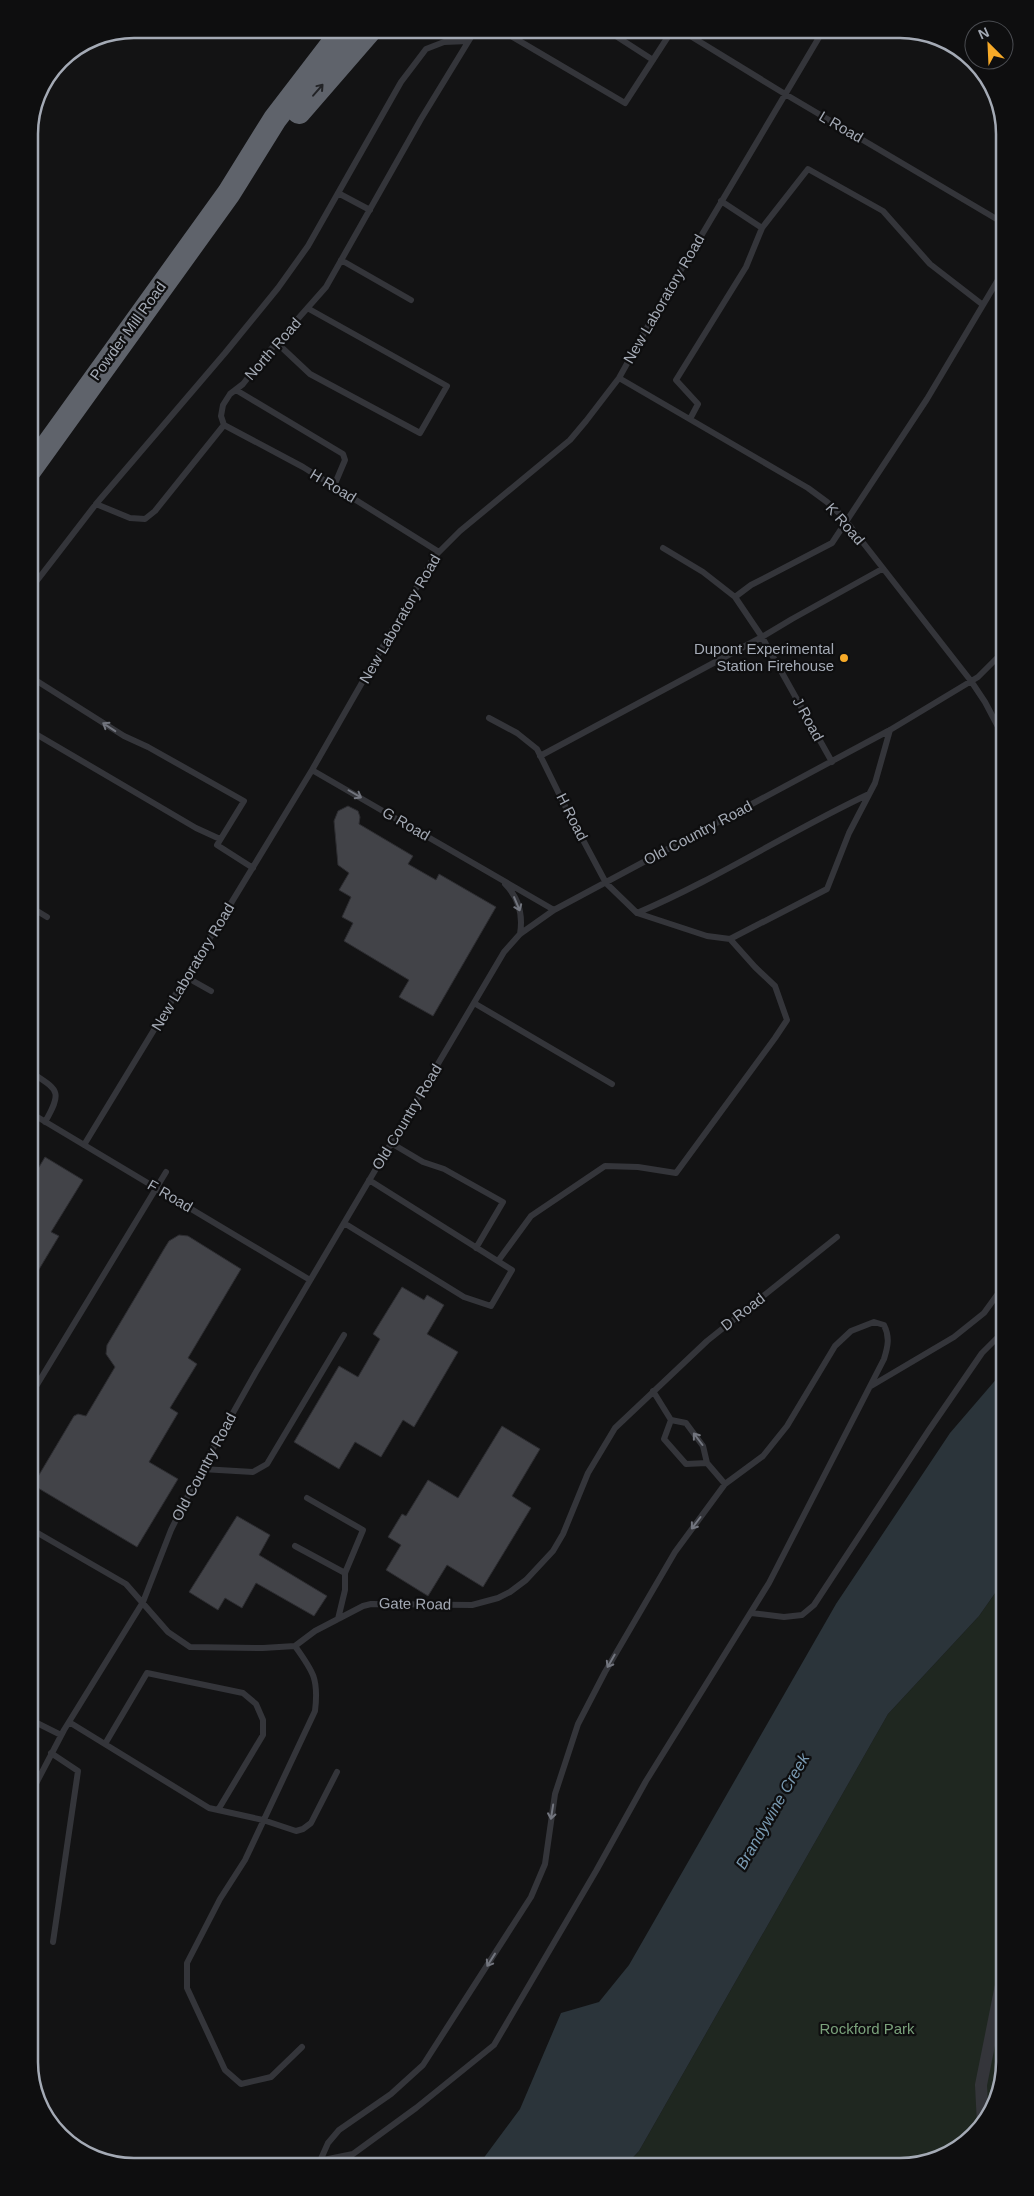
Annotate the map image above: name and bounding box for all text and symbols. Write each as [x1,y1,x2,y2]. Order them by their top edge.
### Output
north arrow [964,20,1014,70]
text: N [976,24,992,42]
one-way arrow [313,83,324,96]
street label: L Road [816,107,866,146]
street label: New Laboratory Road [620,231,707,366]
street label: Powder Mill Road [86,278,169,383]
street label: North Road [241,314,304,383]
street label: H Road [307,465,359,506]
street label: K Road [823,499,868,548]
street label: New Laboratory Road [356,551,443,686]
place label: Dupont Experimental Station Firehouse [694,640,834,674]
marker: Dupont Experimental Station Firehouse [838,652,850,664]
street label: J Road [789,694,827,744]
one-way arrow [103,722,117,732]
one-way arrow [347,789,362,799]
street label: H Road [553,790,592,843]
street label: Old Country Road [641,797,755,868]
street label: G Road [380,803,433,844]
one-way arrow [513,896,523,911]
street label: New Laboratory Road [148,900,237,1034]
street label: Old Country Road [368,1061,445,1173]
street label: F Road [145,1176,196,1215]
street label: D Road [717,1289,768,1334]
street label: Old Country Road [168,1410,239,1524]
one-way arrow [693,1432,703,1446]
one-way arrow [691,1516,701,1530]
street label: Gate Road [379,1594,451,1613]
one-way arrow [606,1654,616,1668]
water label: Brandywine Creek [732,1750,813,1872]
one-way arrow [547,1803,557,1819]
one-way arrow [486,1952,496,1966]
park label: Rockford Park [819,2020,915,2037]

